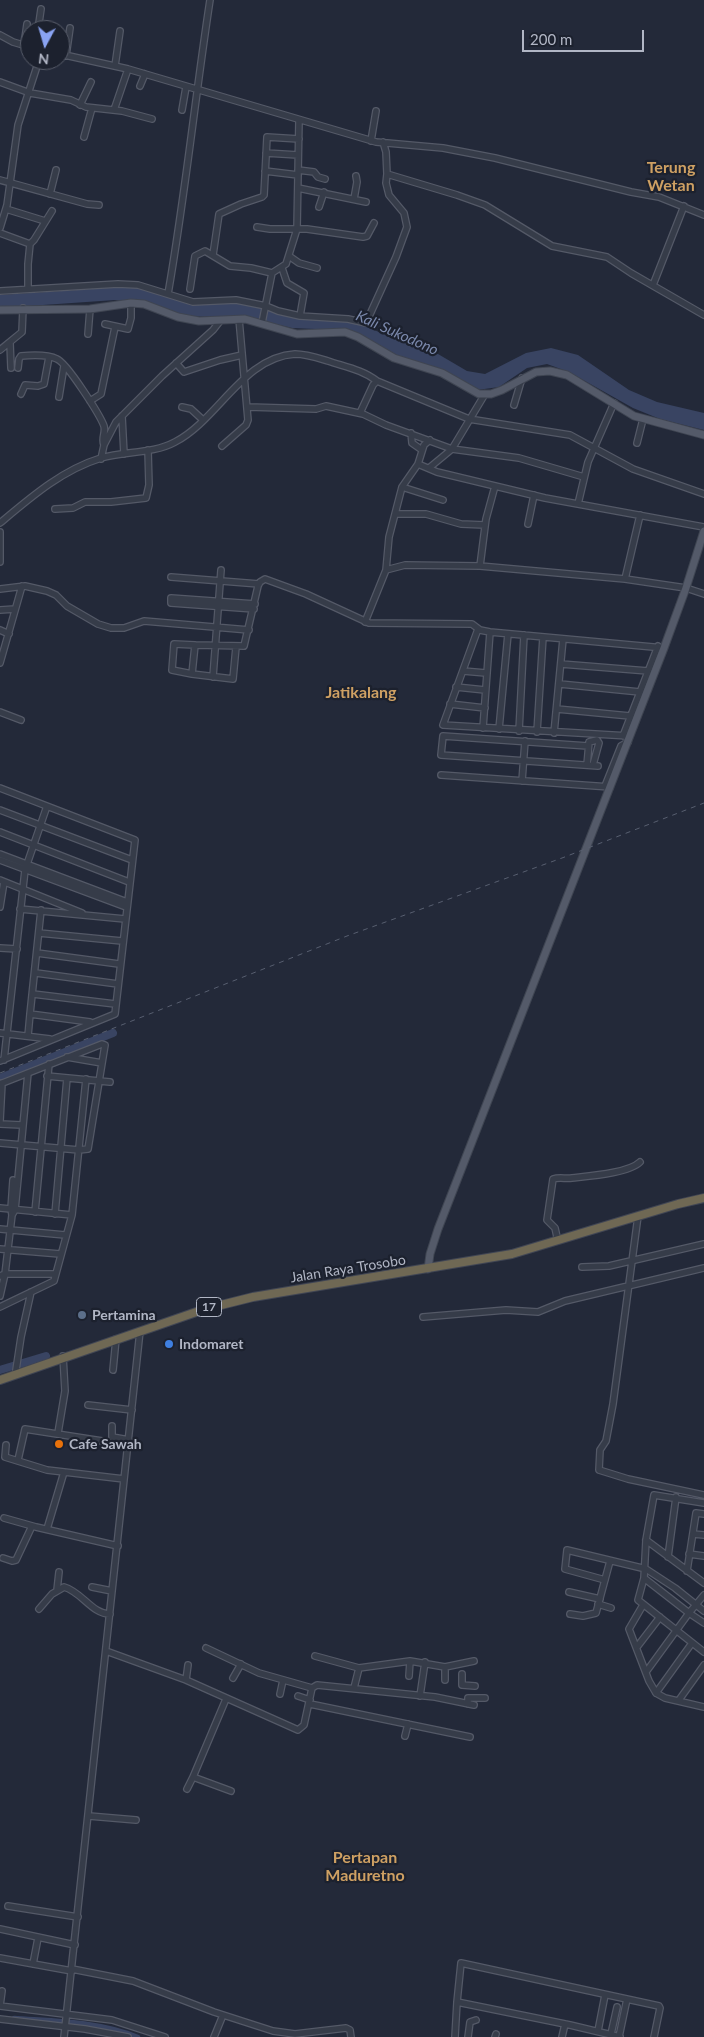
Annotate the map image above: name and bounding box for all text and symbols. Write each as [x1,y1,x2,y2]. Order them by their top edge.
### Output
north arrow [20,20,70,70]
scale bar [524,20,646,52]
text: 200 m [530,30,572,48]
text: N [37,50,50,68]
district label: Terung Wetan [647,158,695,196]
water label: Kali Sukodono [353,307,441,359]
district label: Jatikalang [325,683,397,703]
street label: Jalan Raya Trosobo [289,1252,407,1286]
road number: 17 [196,1298,222,1316]
place label: Pertamina [92,1307,156,1323]
marker: Pertamina [76,1309,88,1321]
place label: Indomaret [179,1336,243,1352]
marker: Indomaret [163,1338,175,1350]
place label: Cafe Sawah [69,1436,142,1452]
marker: Cafe Sawah [53,1438,65,1450]
district label: Pertapan Maduretno [325,1848,405,1886]

